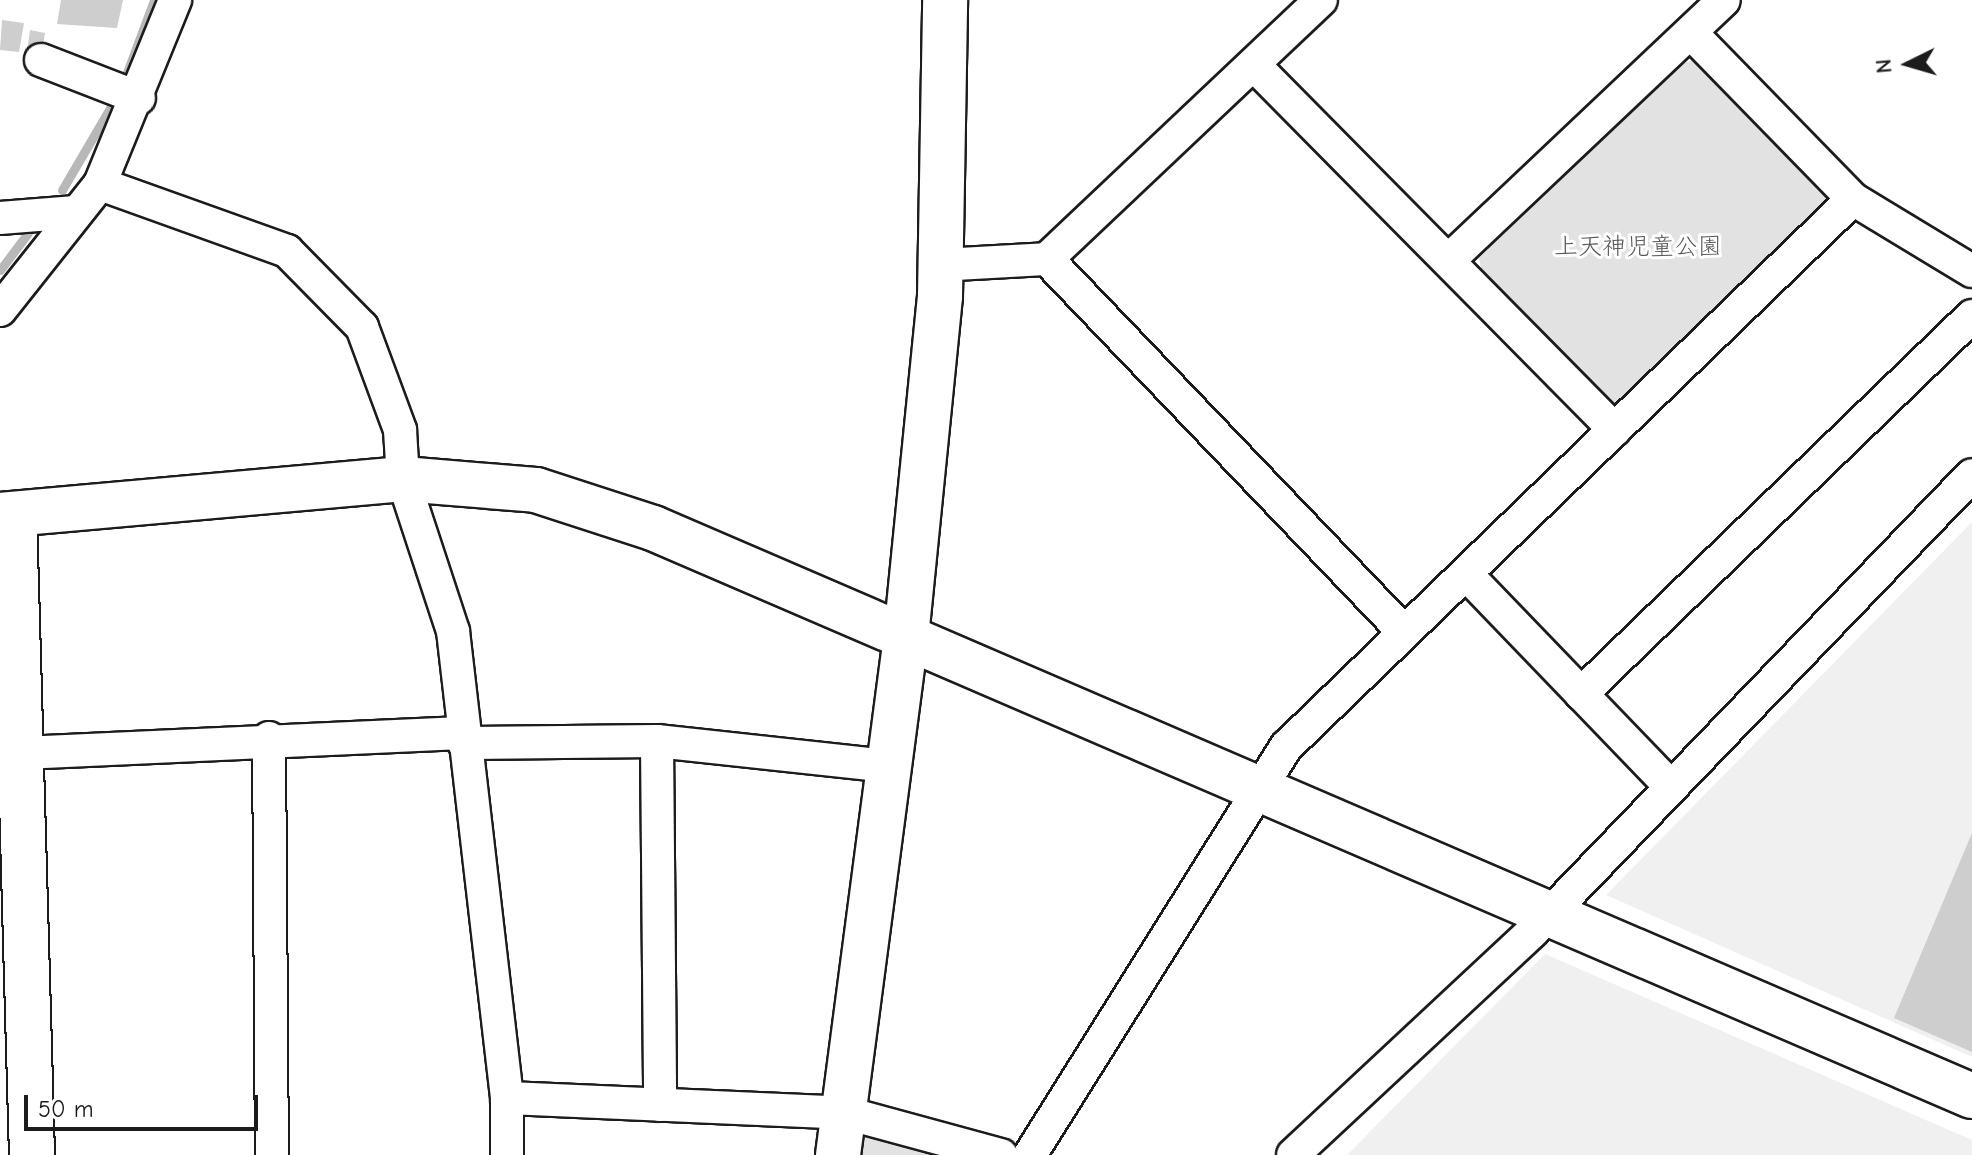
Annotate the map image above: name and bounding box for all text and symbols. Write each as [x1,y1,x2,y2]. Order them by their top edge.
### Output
north arrow [1868,24,1948,104]
text: N [1871,58,1898,74]
park label: 上天神児童公園 [1554,233,1722,261]
scale bar [28,1079,262,1129]
text: 50 m [38,1095,94,1123]

